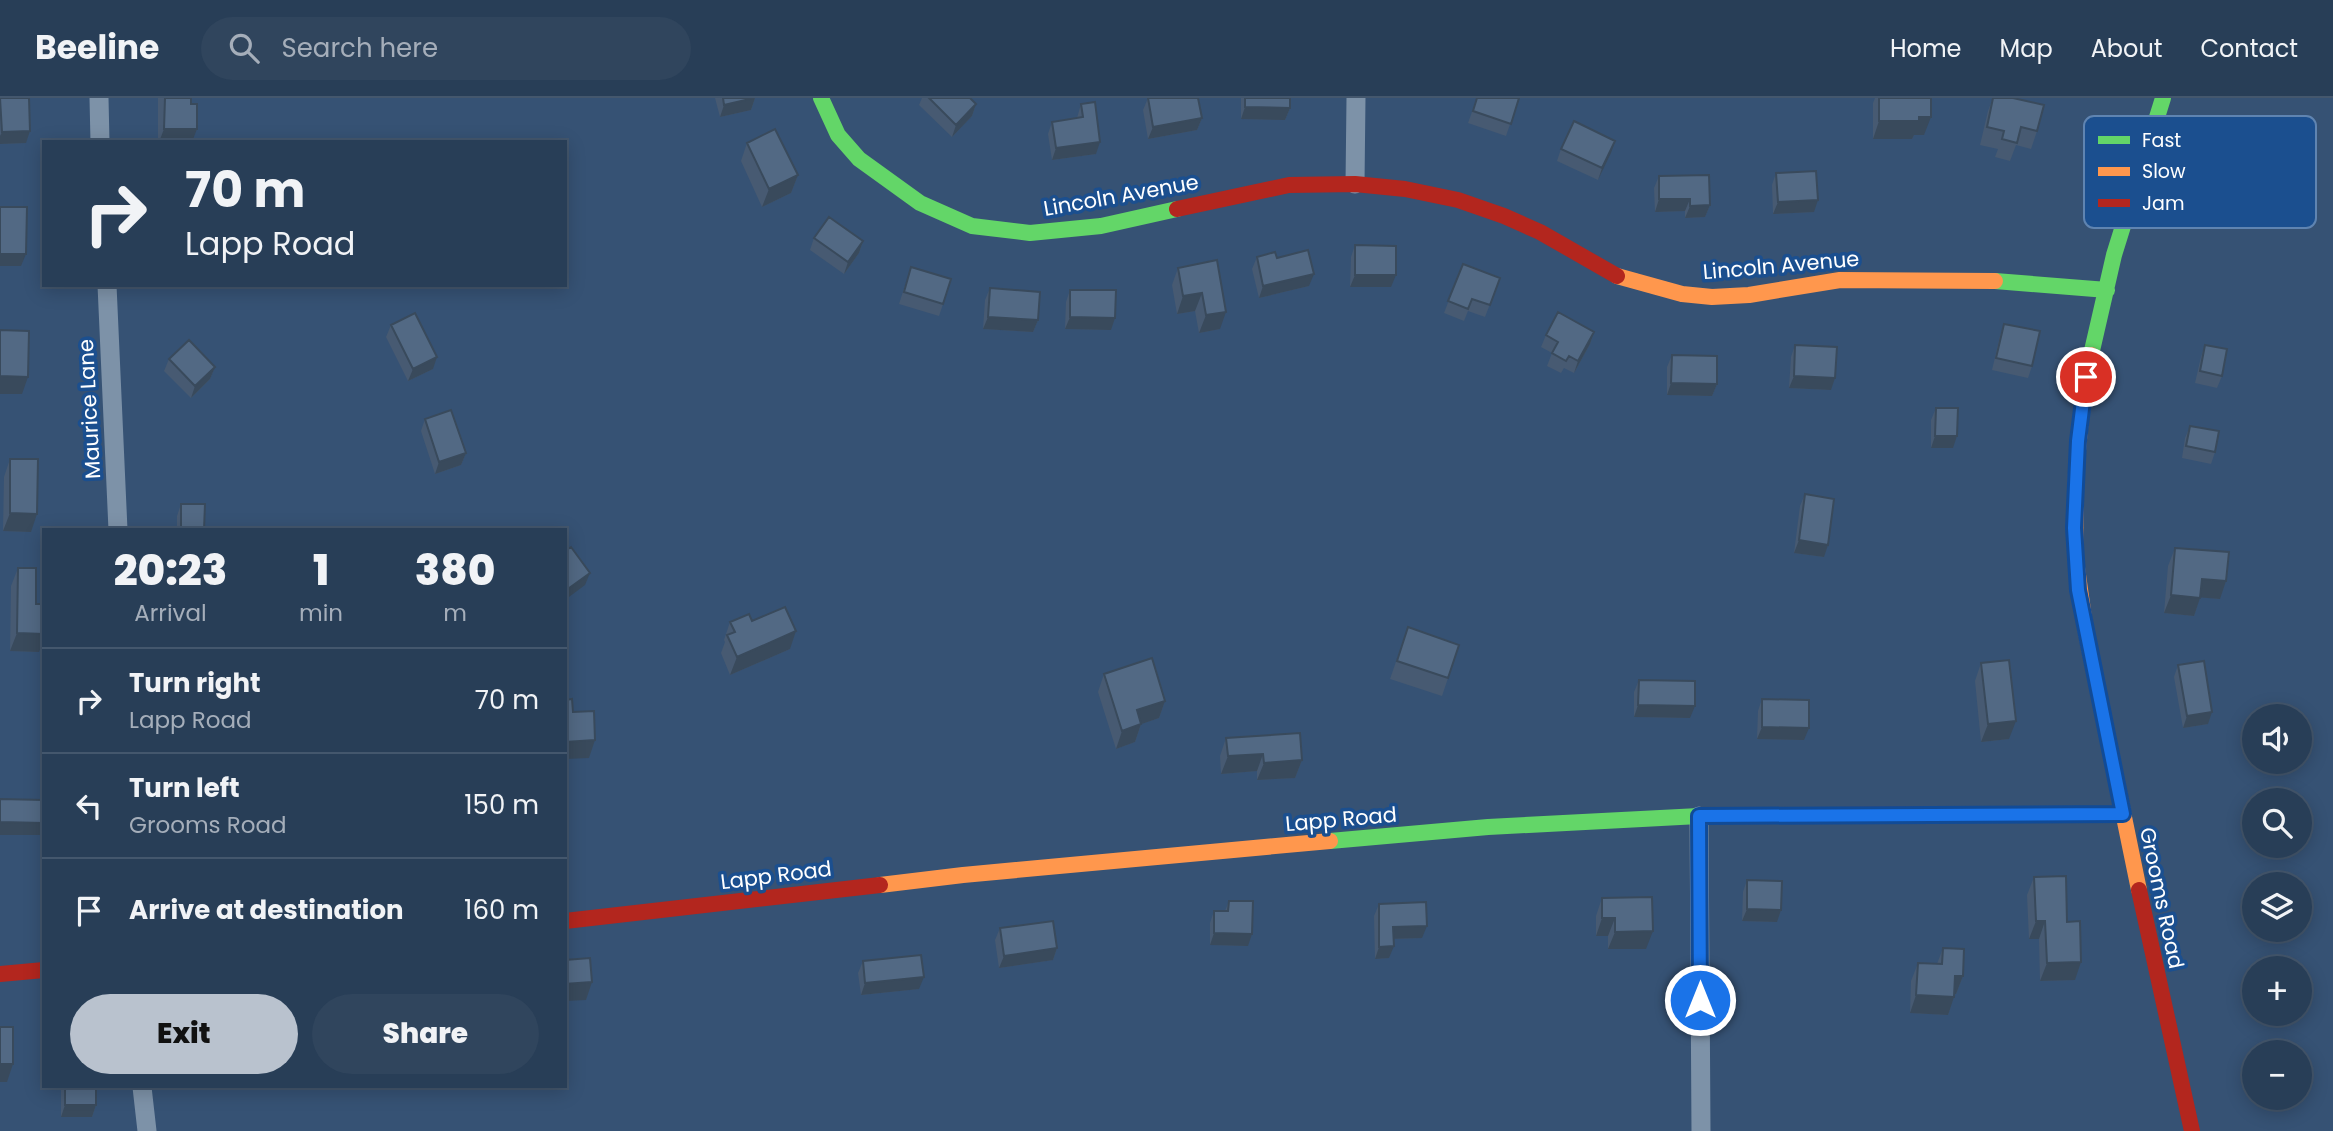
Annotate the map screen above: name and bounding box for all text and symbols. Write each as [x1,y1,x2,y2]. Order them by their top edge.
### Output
search box [201,17,691,80]
text: Beeline [35,24,159,71]
icon: search [225,29,263,67]
text: Search here [281,30,438,66]
text: Home [1890,32,1962,65]
text: Map [2000,32,2053,65]
text: About [2091,32,2162,65]
text: Contact [2200,32,2298,65]
legend [2084,116,2316,228]
text: Fast [2142,127,2181,154]
text: 70 m [185,156,305,224]
text: Slow [2142,158,2186,185]
street label: Lincoln Avenue [1041,167,1201,223]
icon: right [70,168,161,259]
text: Jam [2142,190,2184,217]
text: Lapp Road [185,221,355,266]
street label: Lincoln Avenue [1702,244,1860,286]
street label: Maurice Lane [71,338,107,480]
pin [2056,347,2116,407]
icon: arrive [2067,358,2105,396]
text: 20:23 [114,541,227,600]
text: 1 [313,541,329,600]
text: 380 [415,541,495,600]
text: Arrival [134,597,207,629]
text: min [299,597,343,629]
text: m [443,597,467,629]
text: Turn right [129,665,261,701]
icon: right [70,682,108,720]
text: 70 m [475,682,539,718]
text: Lapp Road [129,704,252,736]
map controls [2242,704,2312,1110]
button: sound [2242,704,2312,774]
text: Turn left [129,770,240,806]
icon: left [70,787,108,825]
text: 150 m [464,787,539,823]
button: search [2242,788,2312,858]
street label: Lapp Road [1284,800,1398,838]
text: Grooms Road [129,809,287,841]
street label: Grooms Road [2133,825,2191,971]
street label: Lapp Road [719,854,833,896]
button: layers [2242,872,2312,942]
icon: arrive [70,892,108,930]
text: Arrive at destination [129,892,404,928]
text: 160 m [464,892,539,928]
button: + [2242,956,2312,1026]
position arrow [1663,963,1737,1037]
button: Exit [70,994,298,1074]
button: Share [312,994,539,1074]
button: − [2242,1040,2312,1110]

